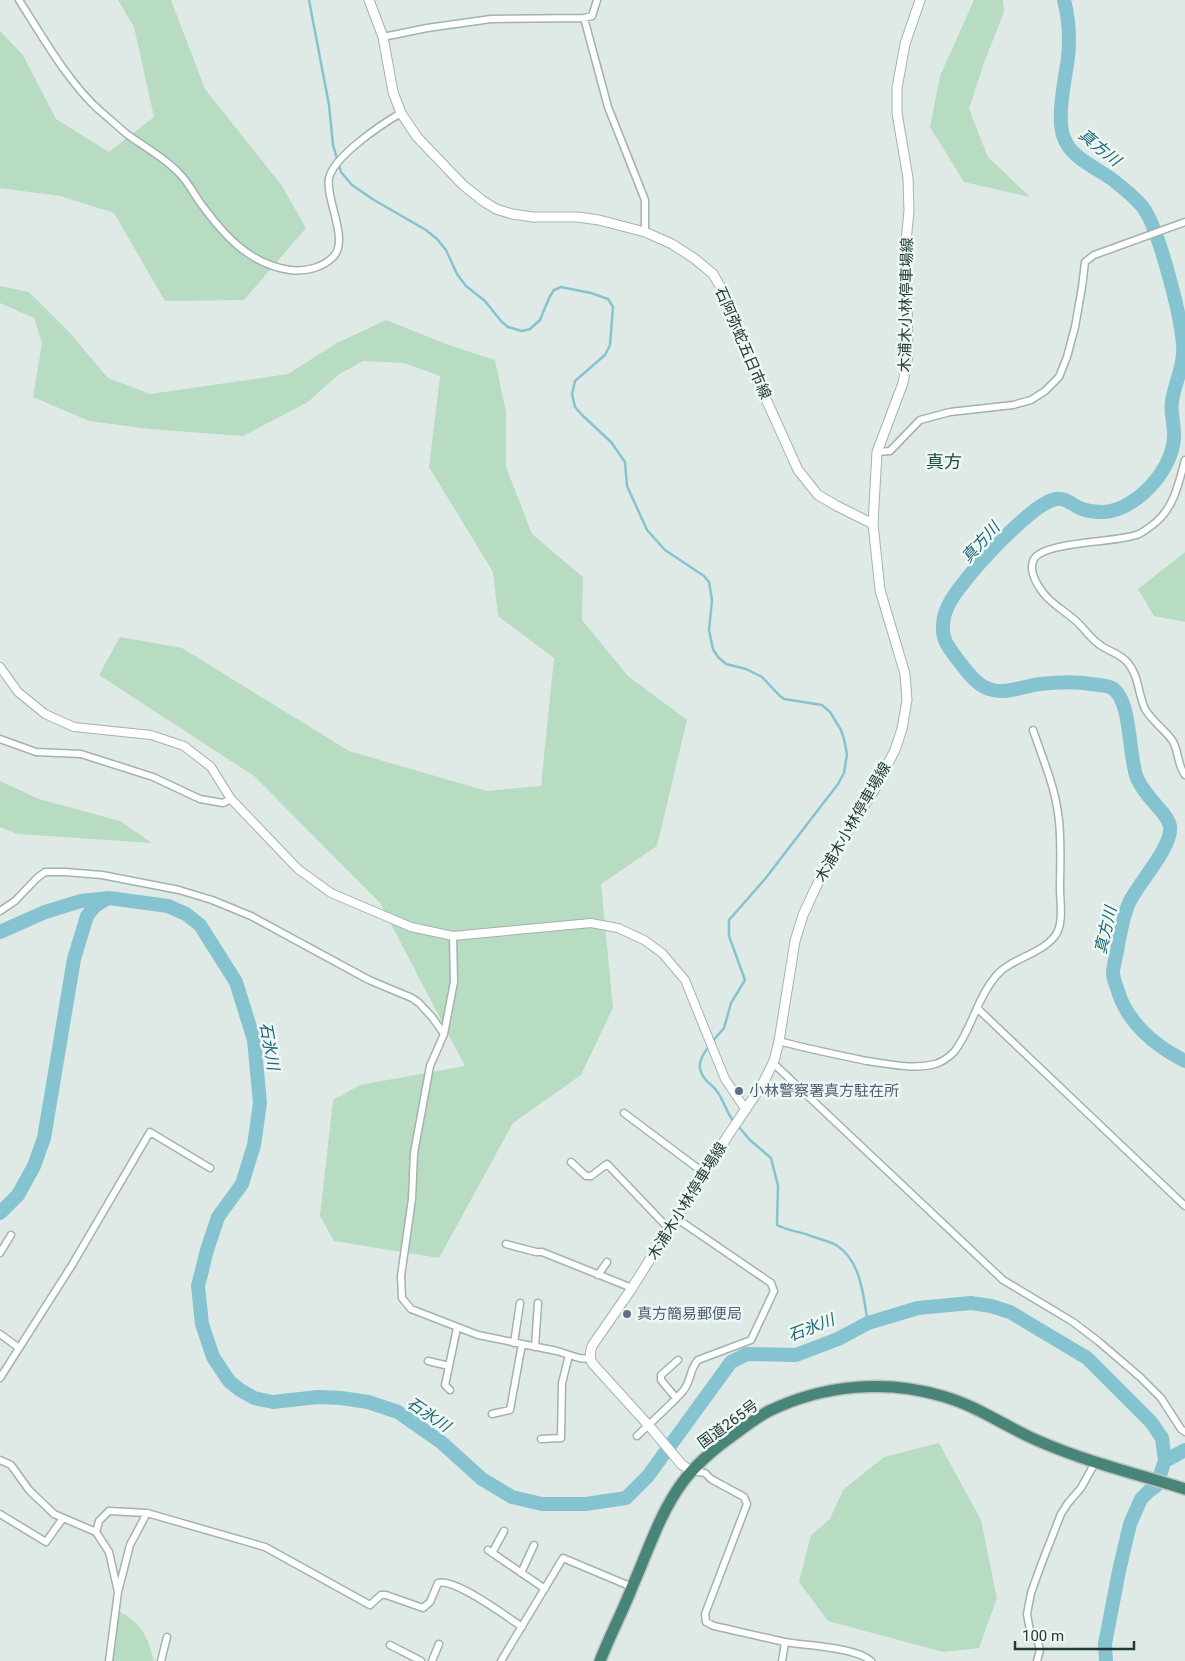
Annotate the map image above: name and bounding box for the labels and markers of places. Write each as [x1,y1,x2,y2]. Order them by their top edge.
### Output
place label: 小林警察署真方駐在所 [749,1082,899,1100]
marker: 小林警察署真方駐在所 [733,1085,745,1097]
place label: 真方簡易郵便局 [637,1305,742,1323]
marker: 真方簡易郵便局 [621,1308,633,1320]

